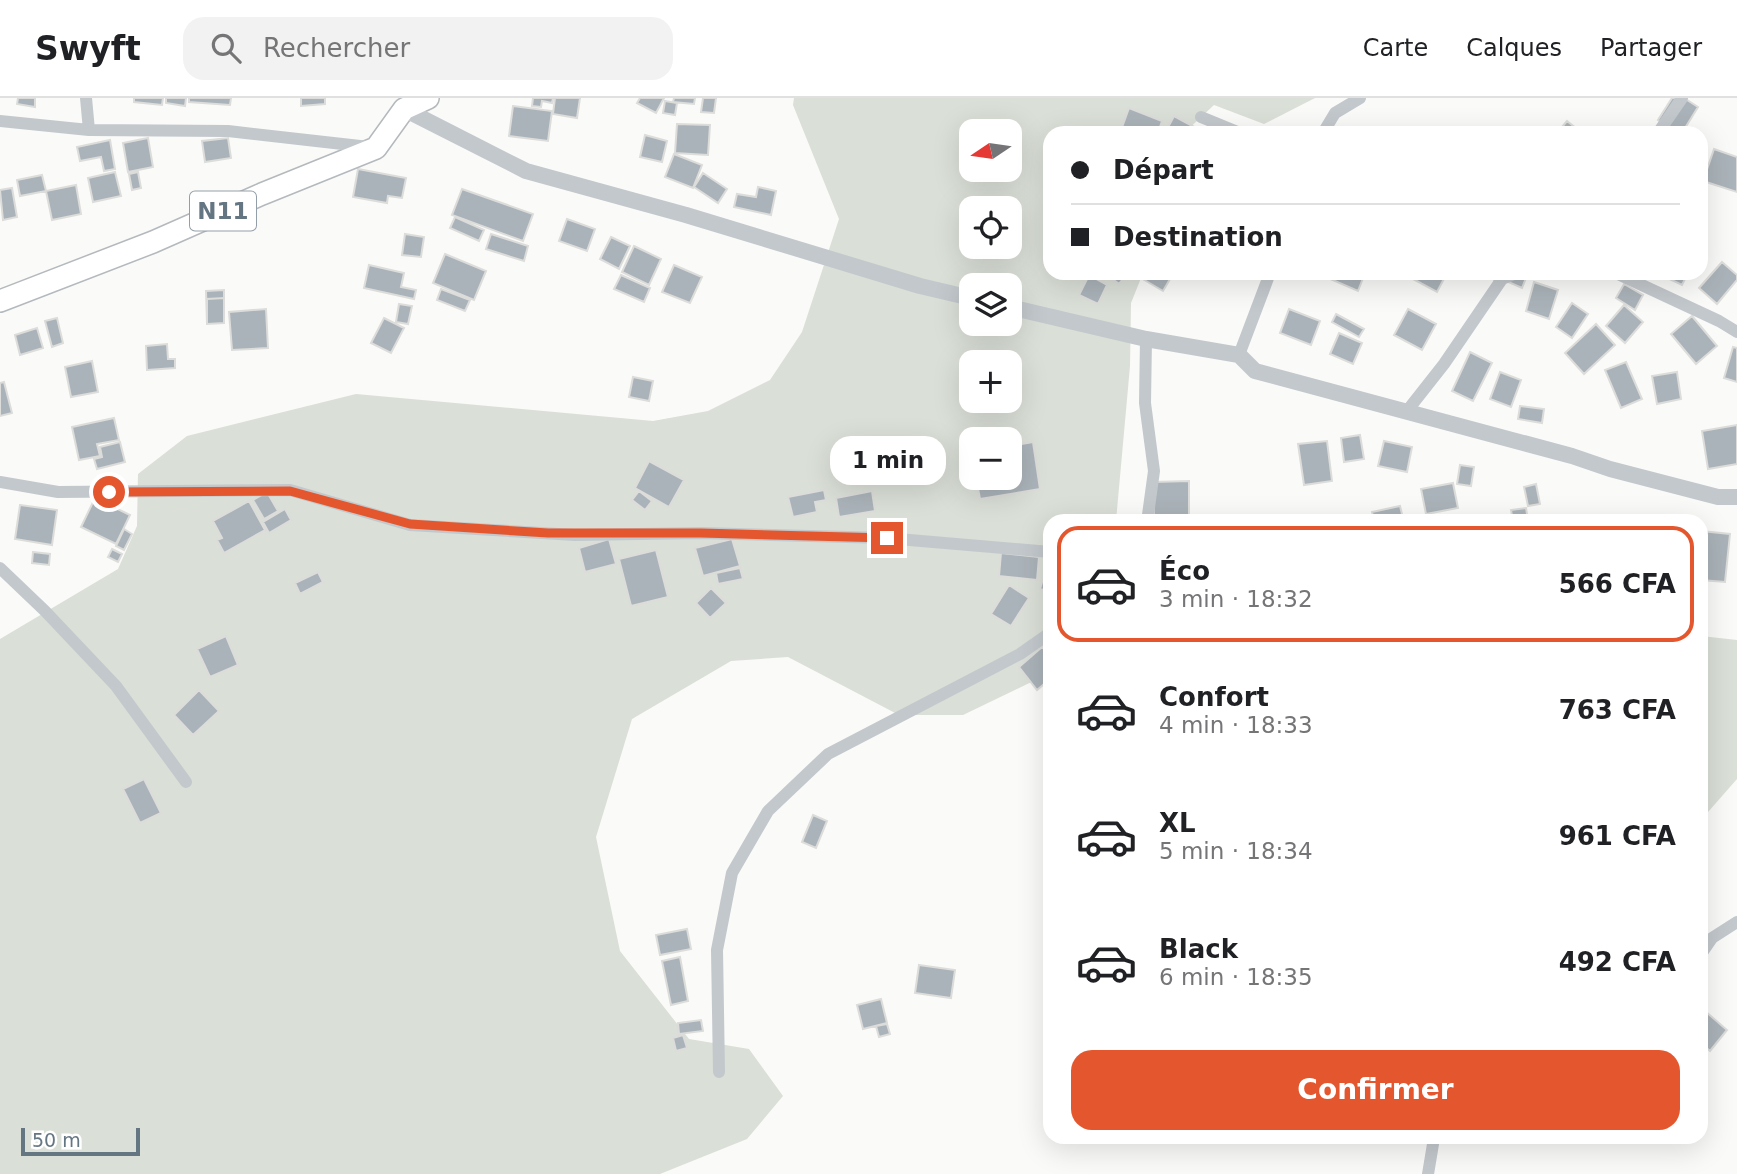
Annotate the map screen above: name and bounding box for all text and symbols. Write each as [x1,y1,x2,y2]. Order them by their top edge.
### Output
search box [183,17,673,80]
text: Swyft [35,29,141,68]
icon: search [207,29,245,67]
text: Rechercher [263,33,410,63]
text: Carte [1363,34,1428,62]
text: Calques [1466,34,1562,62]
text: Partager [1600,34,1702,62]
north arrow [959,119,1022,182]
map controls [959,119,1022,490]
text: Départ [1113,155,1214,185]
road number: N11 [190,192,256,230]
button: locate [959,196,1022,259]
text: Destination [1113,222,1283,252]
button: layers [959,273,1022,336]
button: + [959,350,1022,413]
button: − [959,427,1022,490]
callout: 1 min [829,436,945,486]
text: 1 min [852,447,924,473]
route start [93,476,125,508]
route end [871,522,903,554]
icon: car [1075,553,1138,616]
text: Éco [1159,556,1210,586]
text: 566 CFA [1559,569,1676,599]
text: 3 min · 18:32 [1159,586,1313,612]
icon: car [1075,679,1138,742]
text: Confort [1159,682,1269,712]
text: 763 CFA [1559,695,1676,725]
text: 4 min · 18:33 [1159,712,1313,738]
icon: car [1075,805,1138,868]
text: XL [1159,808,1196,838]
text: 961 CFA [1559,821,1676,851]
text: 5 min · 18:34 [1159,838,1313,864]
icon: car [1075,931,1138,994]
text: Black [1159,934,1238,964]
text: 492 CFA [1559,947,1676,977]
text: 6 min · 18:35 [1159,964,1313,990]
button: Confirmer [1071,1050,1680,1130]
scale bar [21,1125,140,1157]
text: 50 m [32,1129,81,1151]

